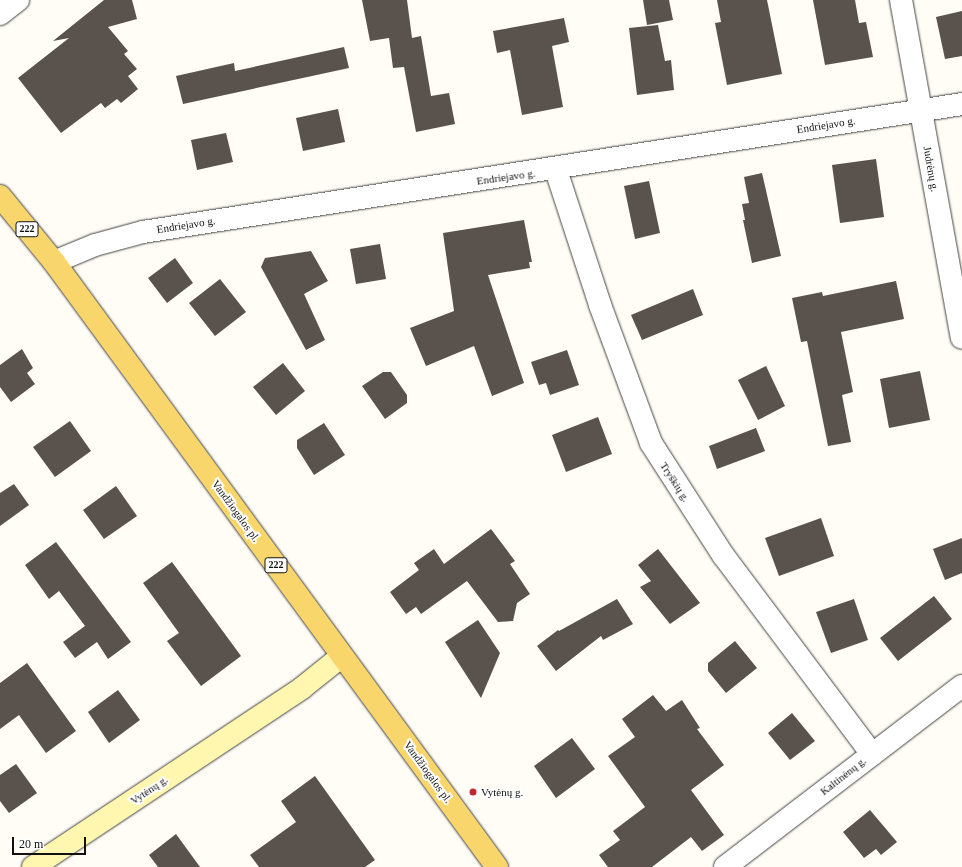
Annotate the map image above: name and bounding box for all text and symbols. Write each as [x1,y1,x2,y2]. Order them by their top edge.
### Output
street label: Endriejavo g. [796,114,856,136]
street label: Judrėnų g. [921,145,941,193]
street label: Endriejavo g. [476,166,536,188]
street label: Endriejavo g. [156,214,216,236]
road number: 222 [15,221,39,237]
street label: Tryškių g. [657,460,693,504]
street label: Vandžiogalos pl. [209,477,263,545]
road number: 222 [264,557,288,573]
street label: Vandžiogalos pl. [401,738,455,806]
street label: Kaltinėnų g. [818,754,868,798]
street label: Vytėnų g. [128,773,170,807]
place label: Vytėnų g. [481,785,523,799]
marker: Vytėnų g. [468,787,478,797]
scale bar [14,829,88,855]
text: 20 m [19,837,43,851]

